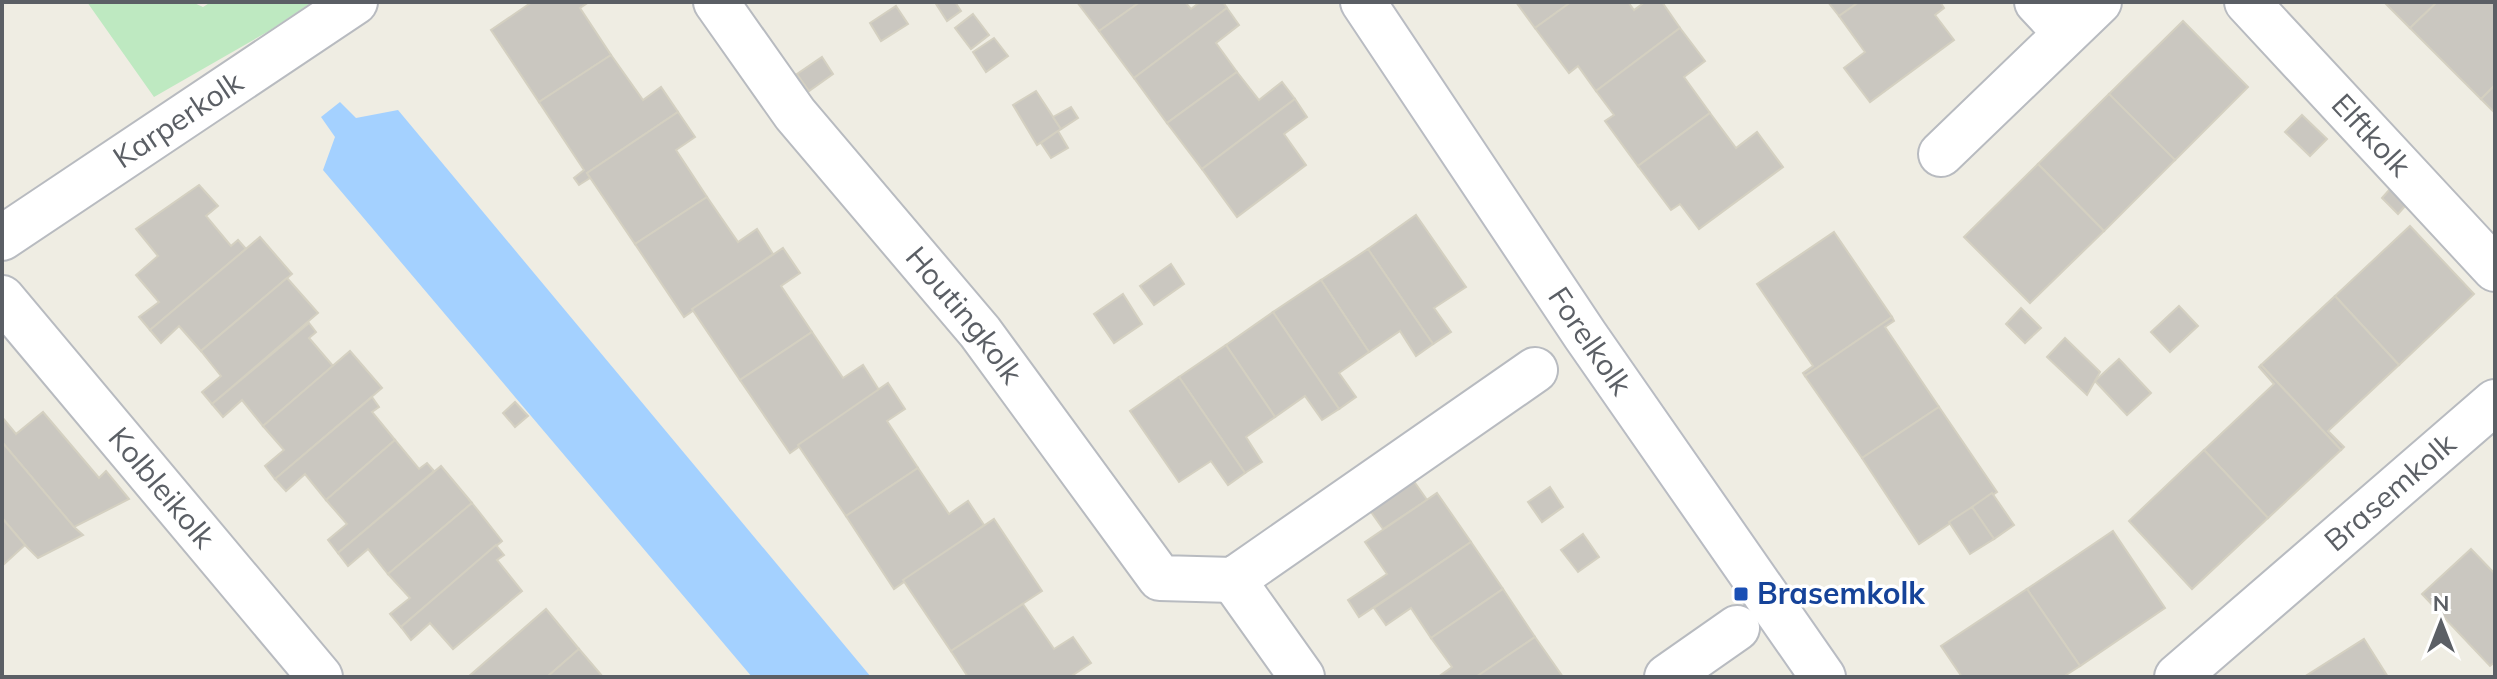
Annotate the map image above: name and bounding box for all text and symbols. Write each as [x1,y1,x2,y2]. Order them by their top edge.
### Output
street label: Karperkolk [106,62,250,176]
street label: Elftkolk [2324,85,2420,184]
street label: Houtingkolk [898,238,1032,391]
street label: Forelkolk [1540,279,1641,402]
street label: Kolbleikolk [101,419,224,556]
street label: Brasemkolk [2316,424,2464,559]
place label: Brasemkolk [1757,574,1926,612]
north arrow [2401,583,2481,663]
marker: Brasemkolk [1732,585,1750,603]
text: N [2433,589,2449,617]

